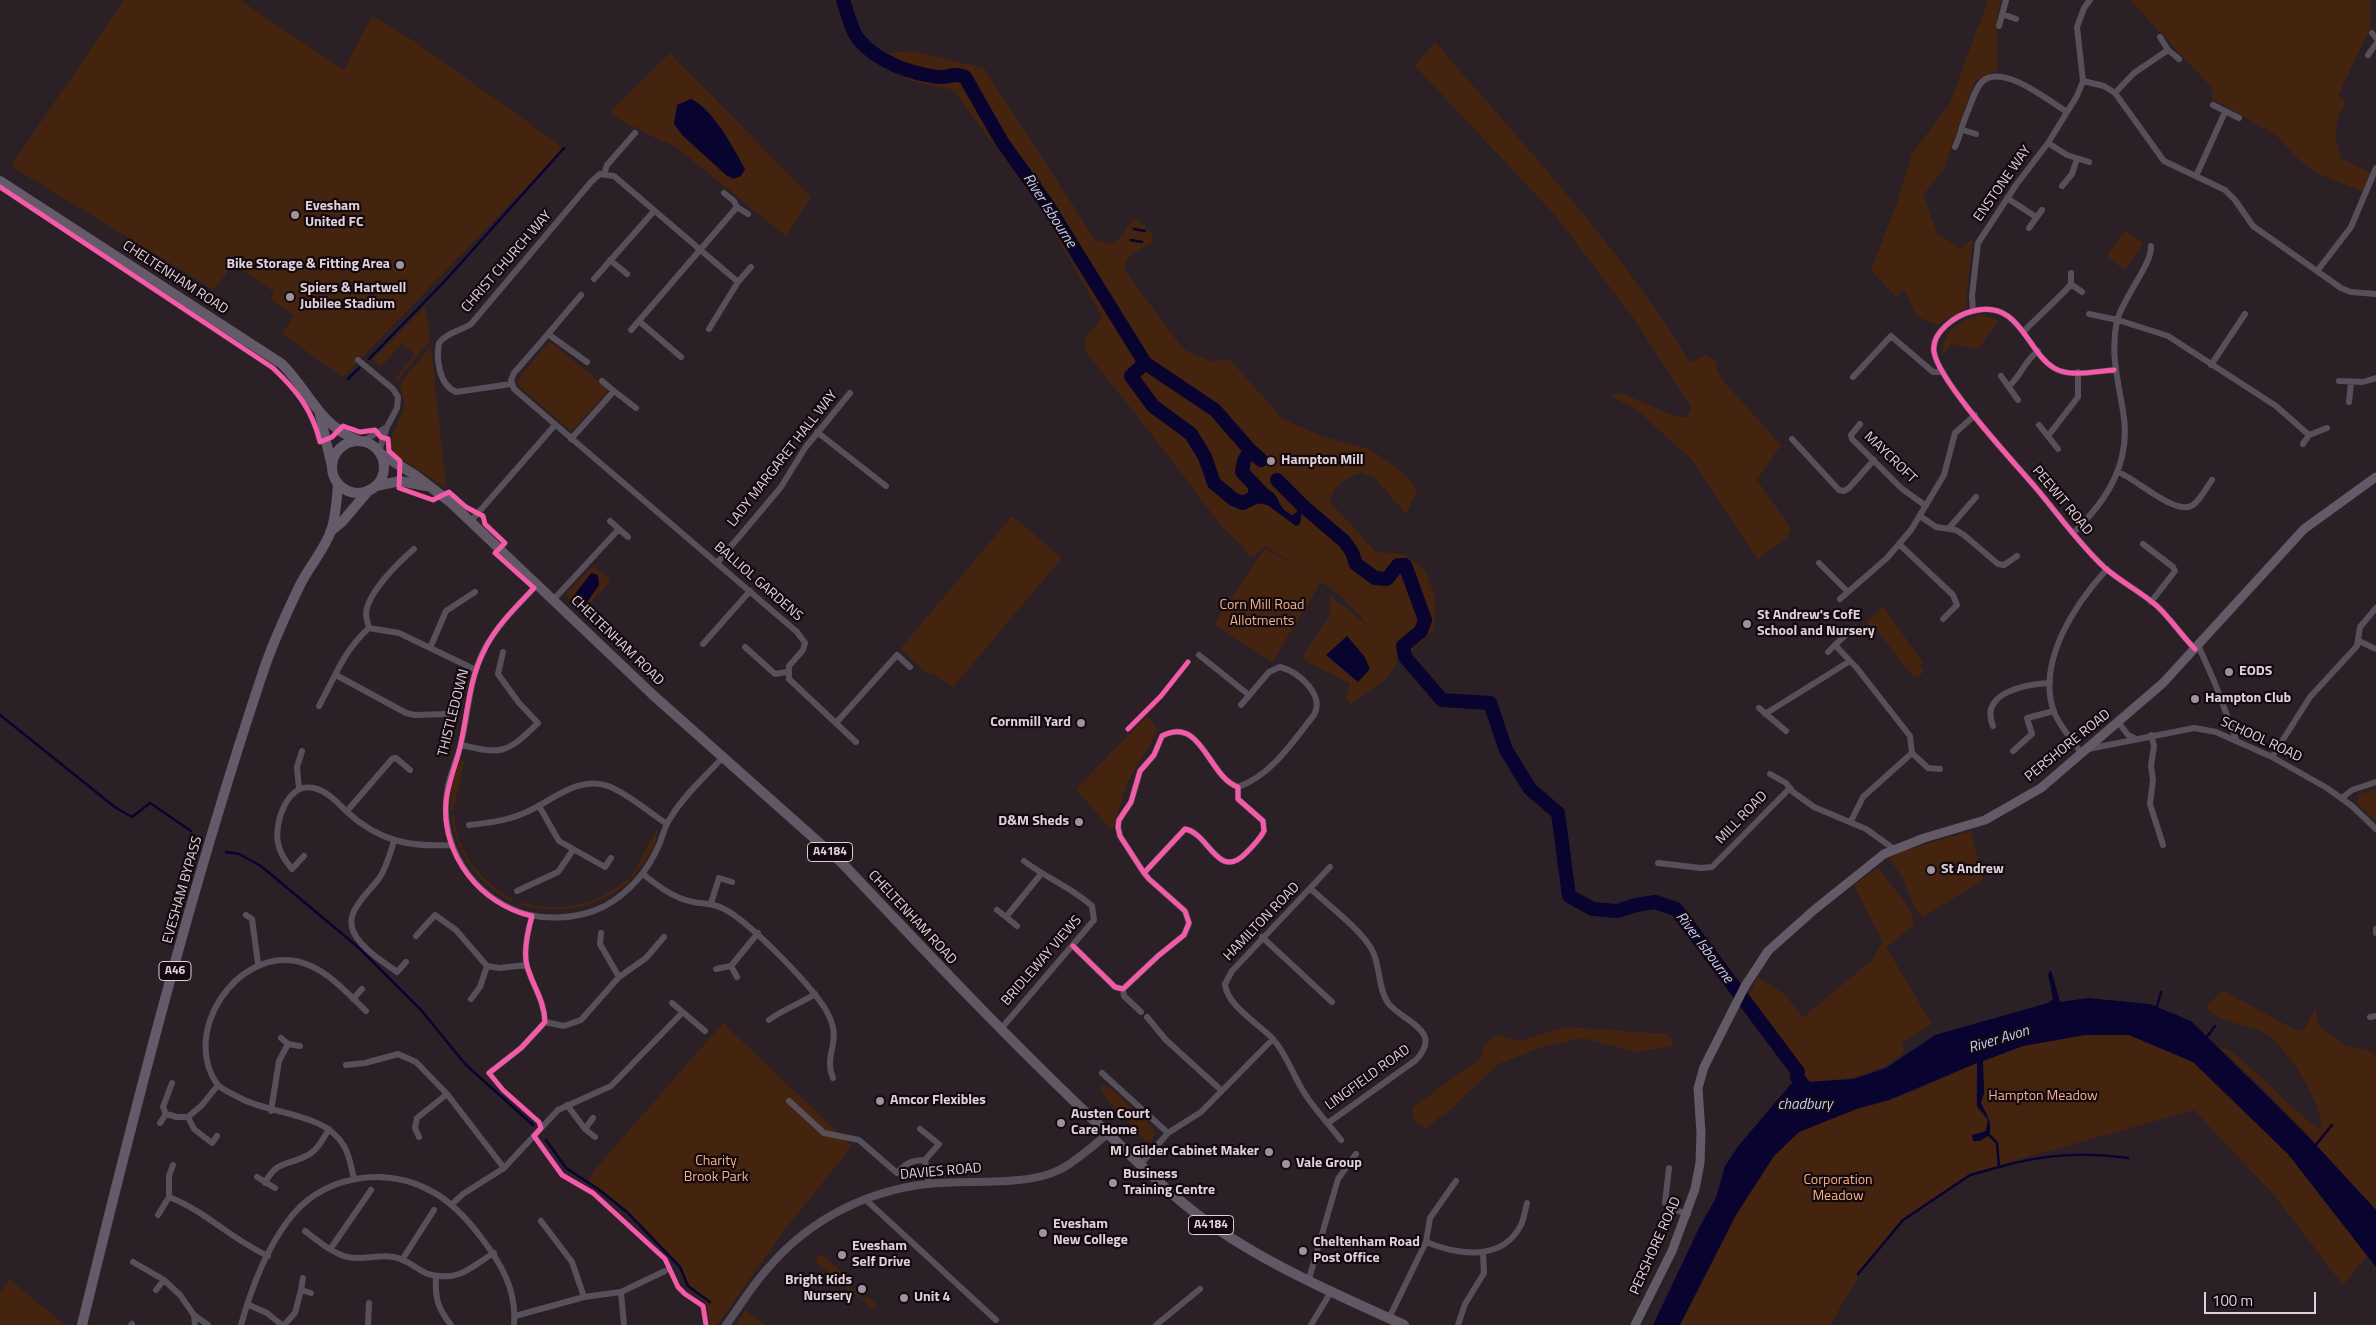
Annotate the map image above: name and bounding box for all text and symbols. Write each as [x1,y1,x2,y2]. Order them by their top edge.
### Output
street label: ENSTONE WAY [1971,143,2035,225]
water label: River Isbourne [1018,171,1080,251]
place label: Evesham United FC [305,199,363,232]
street label: CHRIST CHURCH WAY [458,208,556,316]
marker: Evesham United FC [289,209,301,221]
street label: CHELTENHAM ROAD [119,238,231,318]
place label: Bike Storage & Fitting Area [226,257,390,273]
marker: Bike Storage & Fitting Area [394,259,406,271]
place label: Spiers & Hartwell Jubilee Stadium [300,281,406,314]
marker: Spiers & Hartwell Jubilee Stadium [284,291,296,303]
street label: LADY MARGARET HALL WAY [725,387,841,531]
street label: MAYCROFT [1860,429,1920,487]
place label: Hampton Mill [1281,453,1364,469]
marker: Hampton Mill [1265,455,1277,467]
street label: PEEWIT ROAD [2028,463,2096,539]
street label: BALLIOL GARDENS [710,539,806,625]
street label: CHELTENHAM ROAD [567,592,667,690]
park label: Corn Mill Road Allotments [1220,598,1304,630]
place label: St Andrew's CofE School and Nursery [1757,608,1875,640]
marker: St Andrew's CofE School and Nursery [1741,618,1753,630]
place label: EODS [2239,664,2272,680]
marker: EODS [2223,666,2235,678]
street label: THISTLEDOWN [435,667,473,759]
place label: Hampton Club [2205,691,2291,707]
marker: Hampton Club [2189,693,2201,705]
street label: PERSHORE ROAD [2022,706,2114,786]
street label: SCHOOL ROAD [2218,714,2304,766]
place label: Cornmill Yard [990,715,1071,731]
marker: Cornmill Yard [1075,717,1087,729]
street label: MILL ROAD [1713,788,1771,848]
place label: D&M Sheds [998,814,1069,830]
marker: D&M Sheds [1073,816,1085,828]
street label: EVESHAM BYPASS [160,834,206,946]
road number: A4184 [808,842,852,862]
place label: St Andrew [1941,862,2004,878]
marker: St Andrew [1925,864,1937,876]
street label: CHELTENHAM ROAD [864,867,960,969]
street label: HAMILTON ROAD [1220,879,1304,965]
water label: River Isbourne [1671,909,1737,987]
street label: BRIDLEWAY VIEWS [998,913,1086,1009]
road number: A46 [159,961,191,980]
water label: River Avon [1966,1022,2032,1058]
street label: LINGFIELD ROAD [1322,1042,1414,1114]
park label: Hampton Meadow [1988,1089,2098,1105]
place label: Amcor Flexibles [890,1093,986,1109]
marker: Amcor Flexibles [874,1095,886,1107]
water label: chadbury [1777,1096,1833,1114]
place label: Austen Court Care Home [1071,1107,1150,1140]
marker: Austen Court Care Home [1055,1117,1067,1129]
place label: M J Gilder Cabinet Maker [1110,1144,1259,1160]
marker: M J Gilder Cabinet Maker [1263,1146,1275,1158]
park label: Charity Brook Park [684,1154,748,1186]
place label: Vale Group [1296,1156,1362,1172]
marker: Vale Group [1280,1158,1292,1170]
street label: DAVIES ROAD [900,1160,982,1184]
place label: Business Training Centre [1123,1167,1215,1200]
park label: Corporation Meadow [1803,1173,1873,1206]
marker: Business Training Centre [1107,1177,1119,1189]
street label: PERSHORE ROAD [1627,1194,1685,1298]
road number: A4184 [1188,1216,1234,1234]
place label: Evesham New College [1053,1217,1128,1250]
marker: Evesham New College [1037,1227,1049,1239]
place label: Cheltenham Road Post Office [1313,1235,1420,1268]
place label: Evesham Self Drive [852,1239,910,1272]
marker: Cheltenham Road Post Office [1297,1245,1309,1257]
marker: Evesham Self Drive [836,1249,848,1261]
place label: Bright Kids Nursery [785,1273,852,1305]
scale bar [2206,1282,2318,1314]
marker: Bright Kids Nursery [856,1283,868,1295]
text: 100 m [2212,1289,2253,1312]
place label: Unit 4 [914,1290,950,1306]
marker: Unit 4 [898,1292,910,1304]

